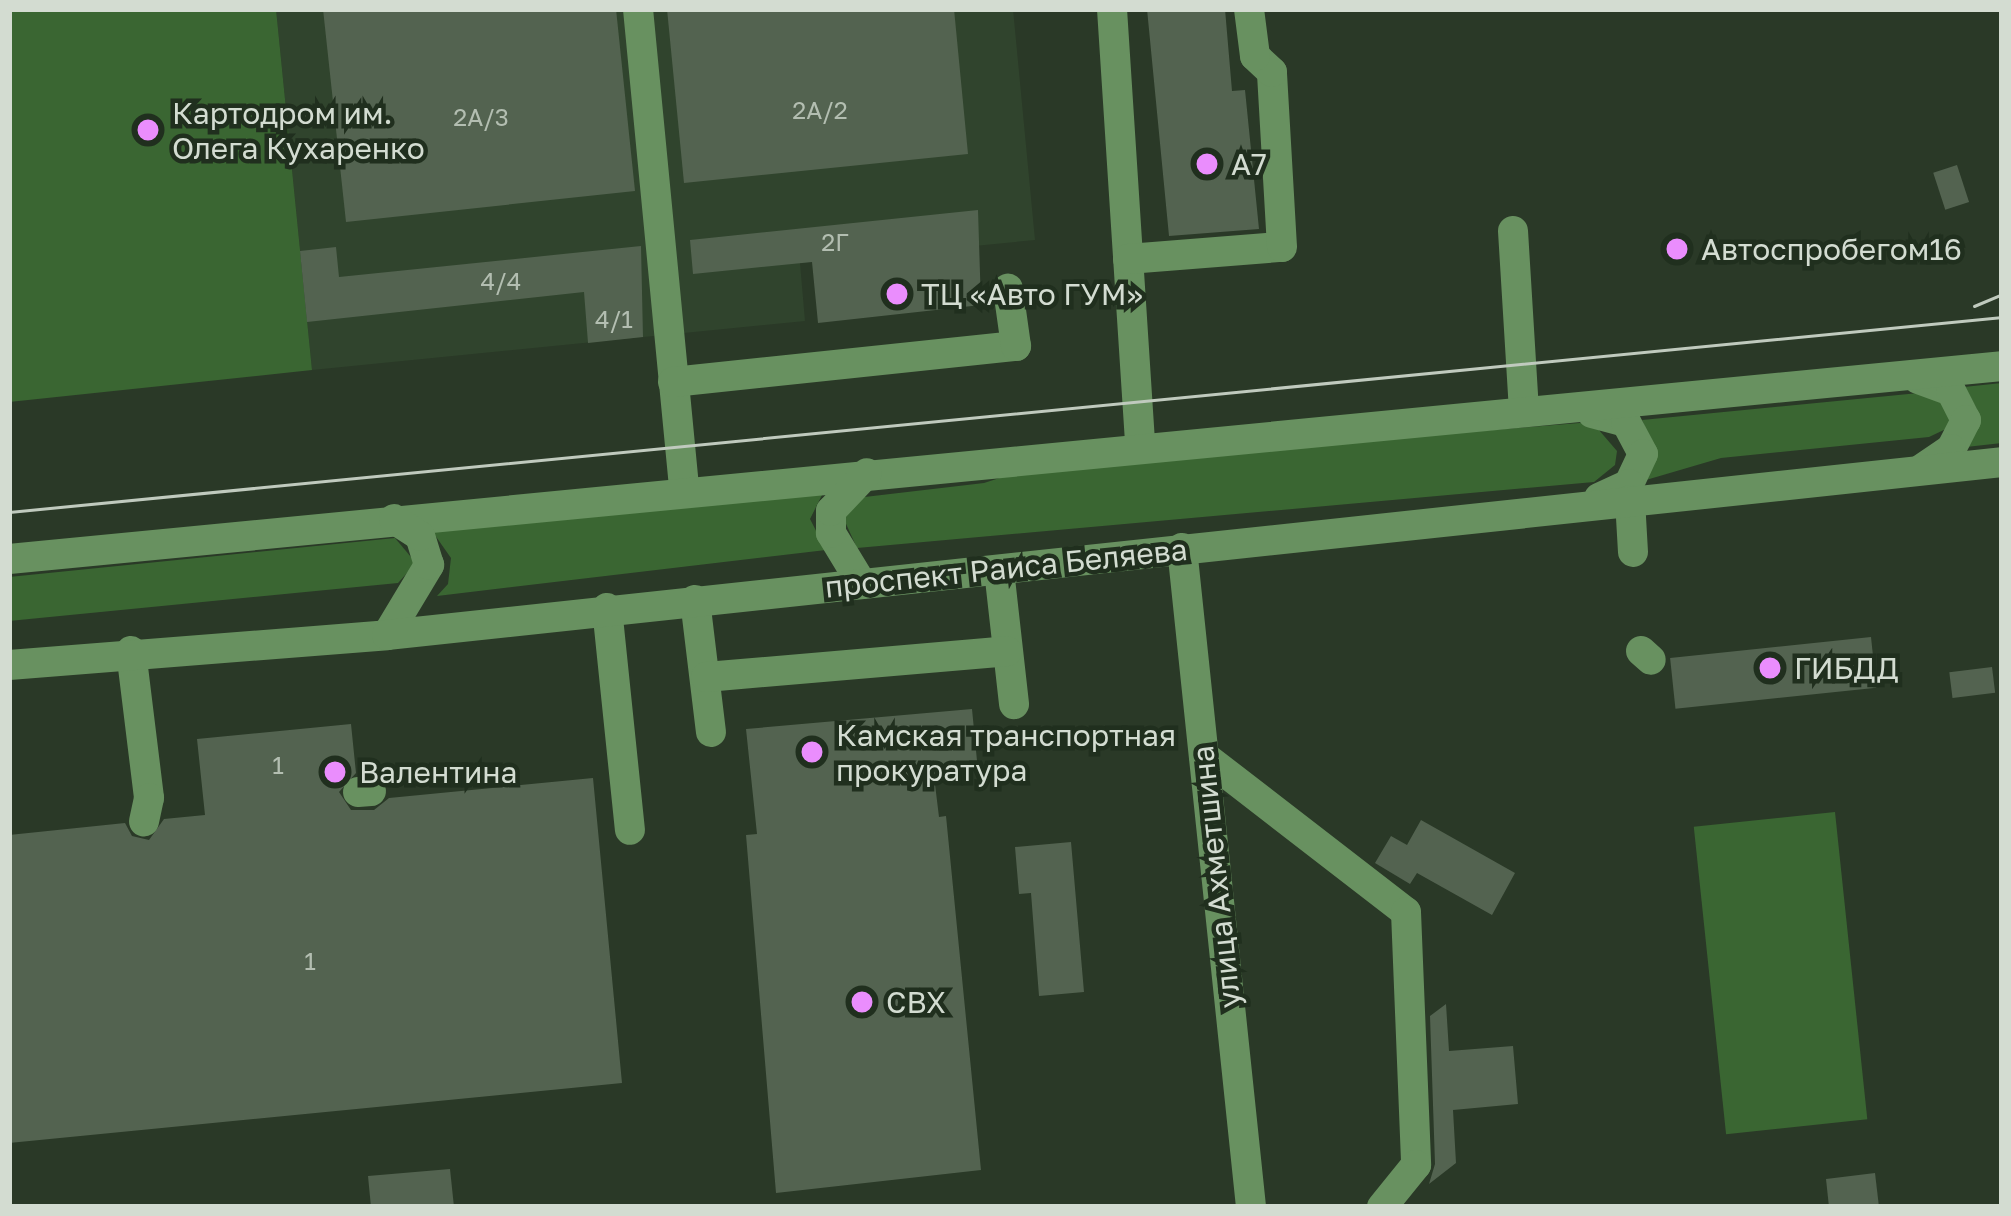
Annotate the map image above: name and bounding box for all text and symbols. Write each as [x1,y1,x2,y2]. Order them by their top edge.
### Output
place label: Картодром им. Олега Кухаренко [172,95,425,166]
house number: 2А/2 [792,96,848,124]
house number: 2А/3 [453,103,509,131]
marker: Картодром им. Олега Кухаренко [135,117,161,143]
place label: А7 [1231,146,1267,182]
marker: А7 [1194,151,1220,177]
house number: 2Г [821,228,849,256]
place label: Автоспробегом16 [1701,231,1962,267]
marker: Автоспробегом16 [1664,236,1690,262]
house number: 4/4 [481,267,521,295]
place label: ТЦ «Авто ГУМ» [921,276,1143,312]
marker: ТЦ «Авто ГУМ» [884,281,910,307]
house number: 4/1 [595,305,633,333]
street label: проспект Раиса Беляева [823,531,1189,605]
place label: ГИБДД [1794,650,1899,686]
marker: ГИБДД [1757,655,1783,681]
place label: Камская транспортная прокуратура [836,717,1176,788]
marker: Камская транспортная прокуратура [799,739,825,765]
street label: улица Ахметшина [1184,744,1248,1010]
house number: 1 [272,751,284,779]
place label: Валентина [359,754,518,790]
marker: Валентина [322,759,348,785]
house number: 1 [304,947,316,975]
place label: СВХ [886,984,946,1020]
marker: СВХ [849,989,875,1015]

